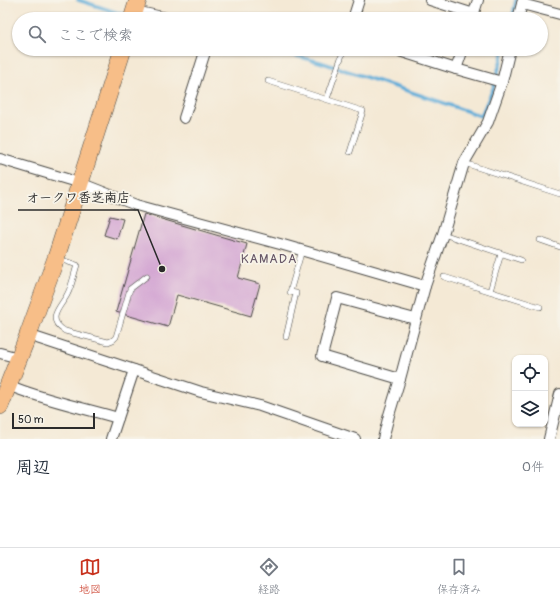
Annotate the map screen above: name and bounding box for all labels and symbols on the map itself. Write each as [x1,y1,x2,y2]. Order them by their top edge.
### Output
callout: オークワ香芝南店 [18,185,138,210]
text: オークワ香芝南店 [26,190,130,206]
district label: KAMADA [241,251,297,267]
scale bar [12,411,95,430]

